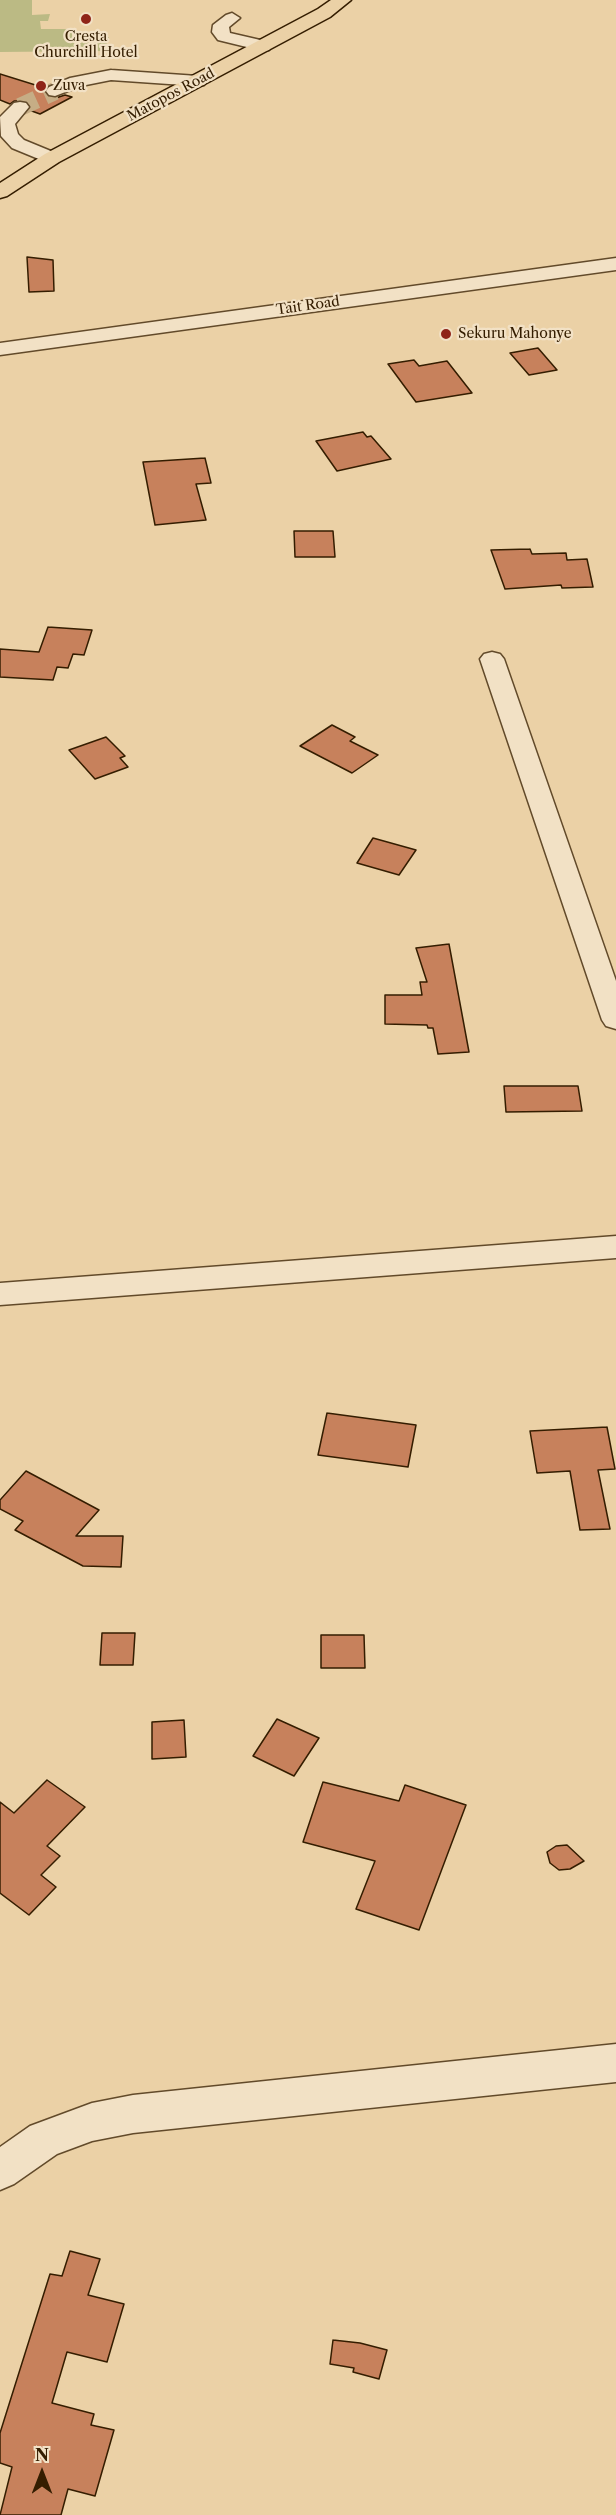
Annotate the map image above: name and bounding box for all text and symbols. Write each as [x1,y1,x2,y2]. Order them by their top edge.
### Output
marker: Cresta Churchill Hotel [79,12,93,26]
place label: Cresta Churchill Hotel [34,29,138,62]
street label: Matopos Road [124,65,218,125]
place label: Zuva [53,78,85,94]
marker: Zuva [34,79,48,93]
street label: Tait Road [275,293,341,319]
place label: Sekuru Mahonye [458,326,572,342]
marker: Sekuru Mahonye [439,327,453,341]
north arrow [12,2443,72,2503]
text: N [35,2445,49,2465]

